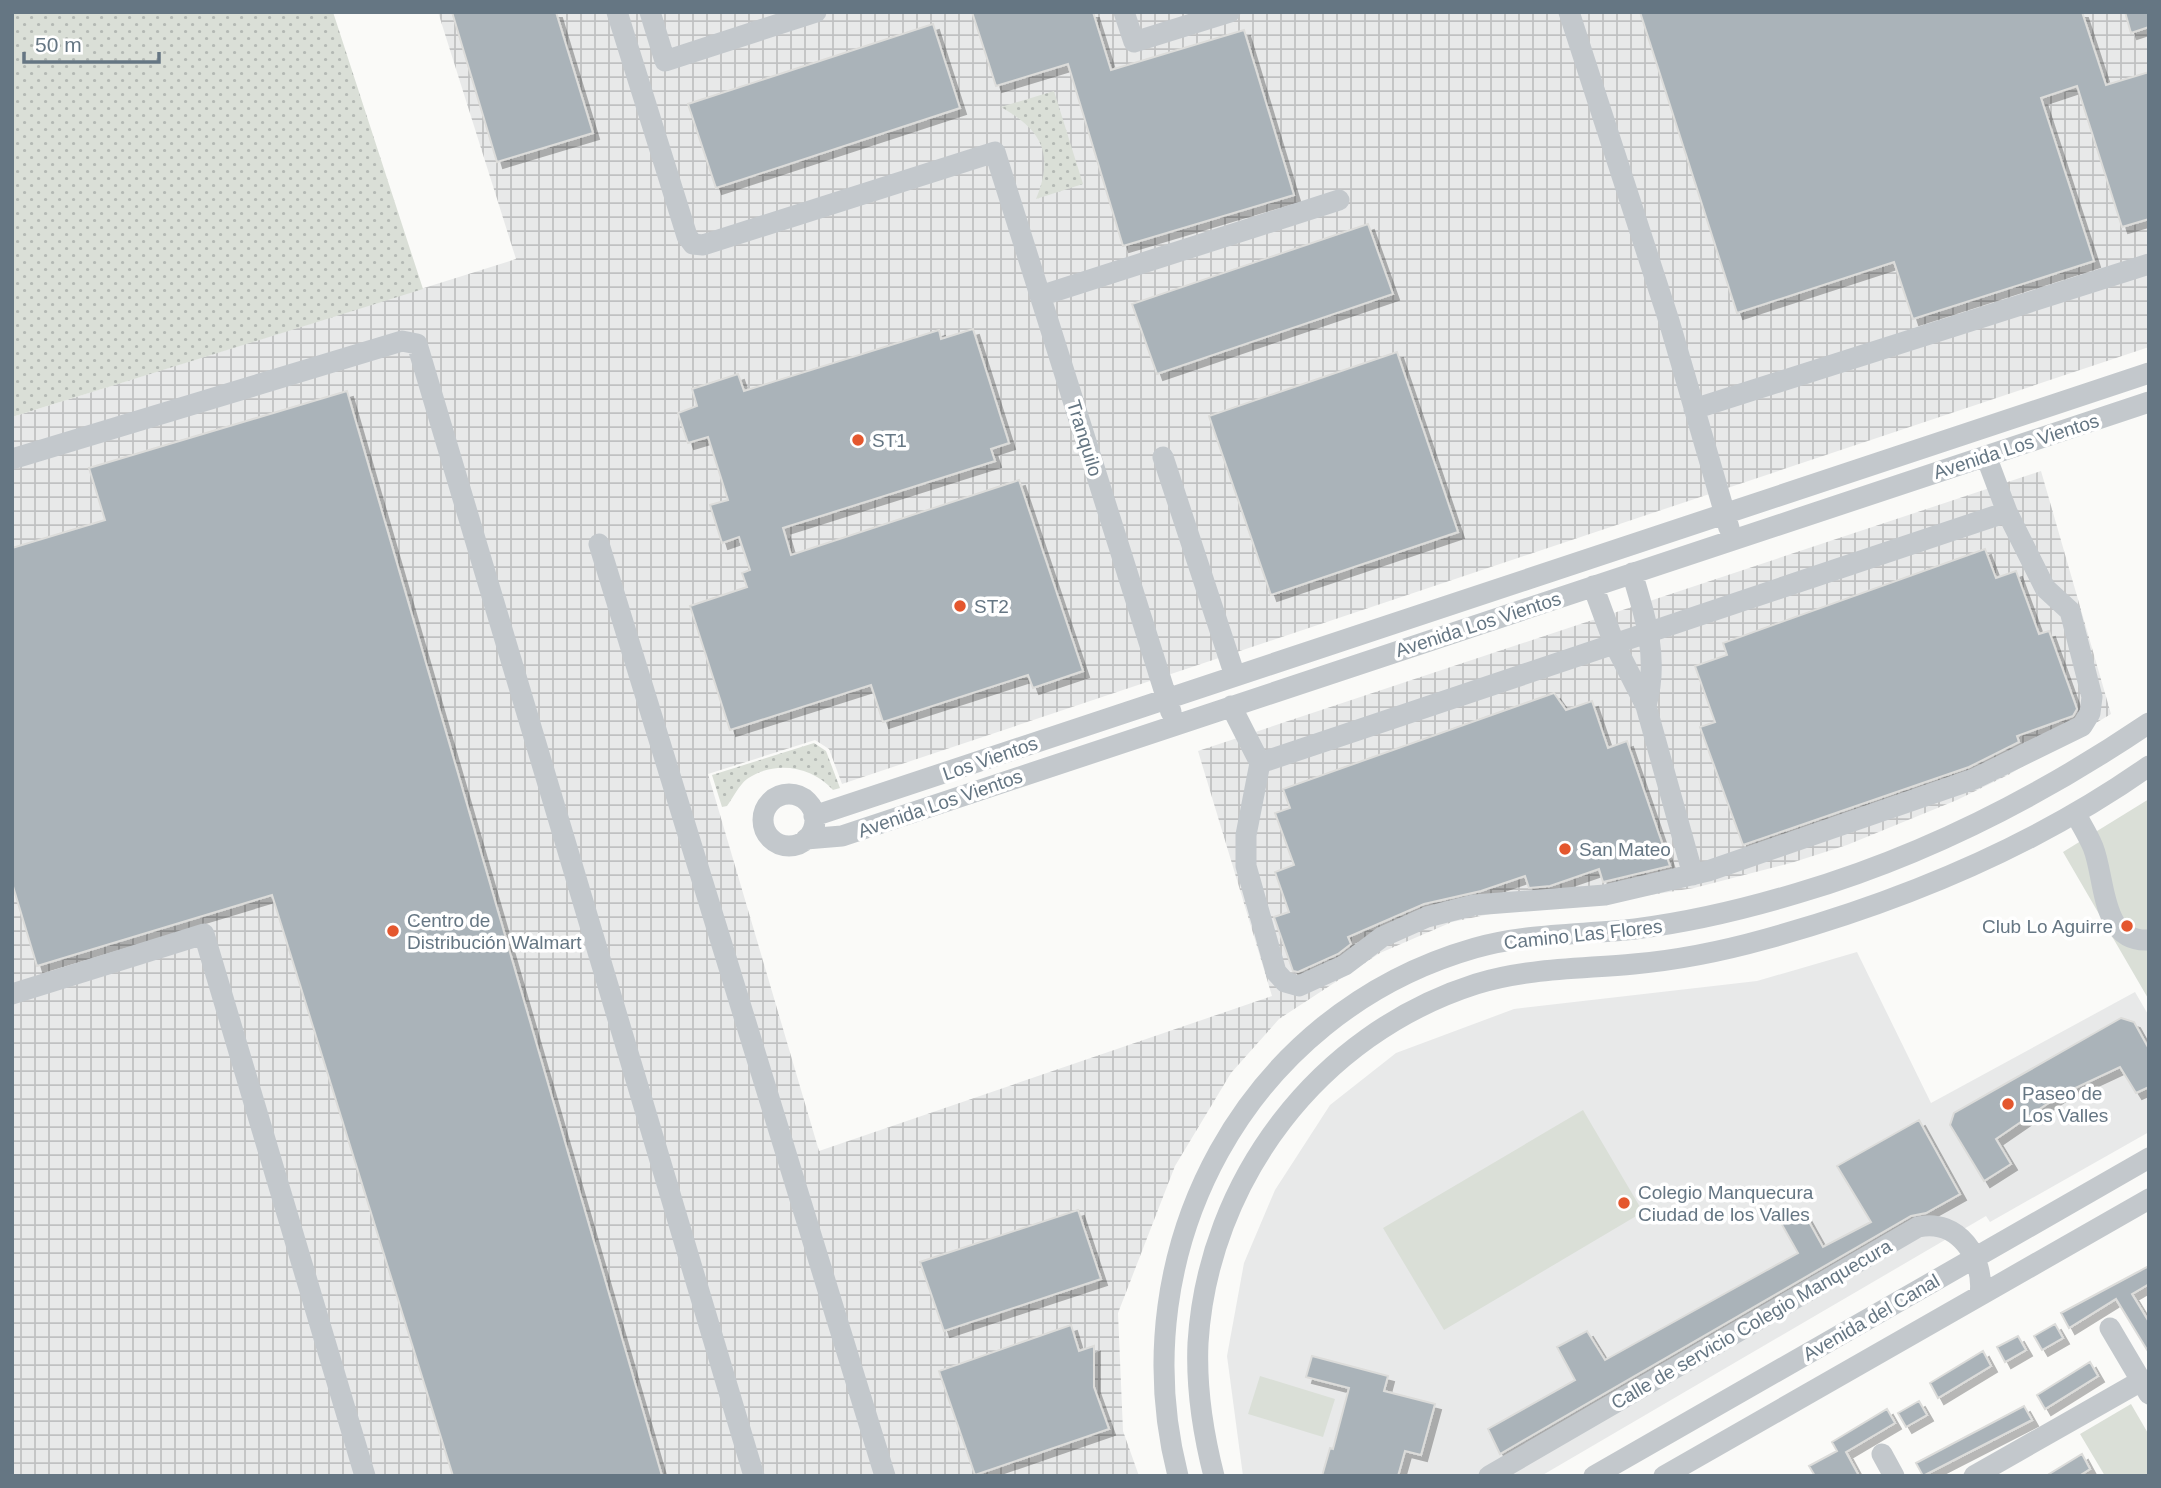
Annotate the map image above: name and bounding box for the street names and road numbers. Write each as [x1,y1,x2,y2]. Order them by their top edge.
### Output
street label: Tranquilo [1063,398,1106,479]
street label: Avenida Los Vientos [1931,410,2101,483]
street label: Avenida Los Vientos [1393,588,1563,661]
street label: Los Vientos [940,732,1040,785]
street label: Avenida Los Vientos [855,765,1025,841]
street label: Camino Las Flores [1503,916,1663,953]
street label: Calle de servicio Colegio Manquecura [1607,1235,1895,1414]
street label: Avenida del Canal [1799,1270,1943,1365]

